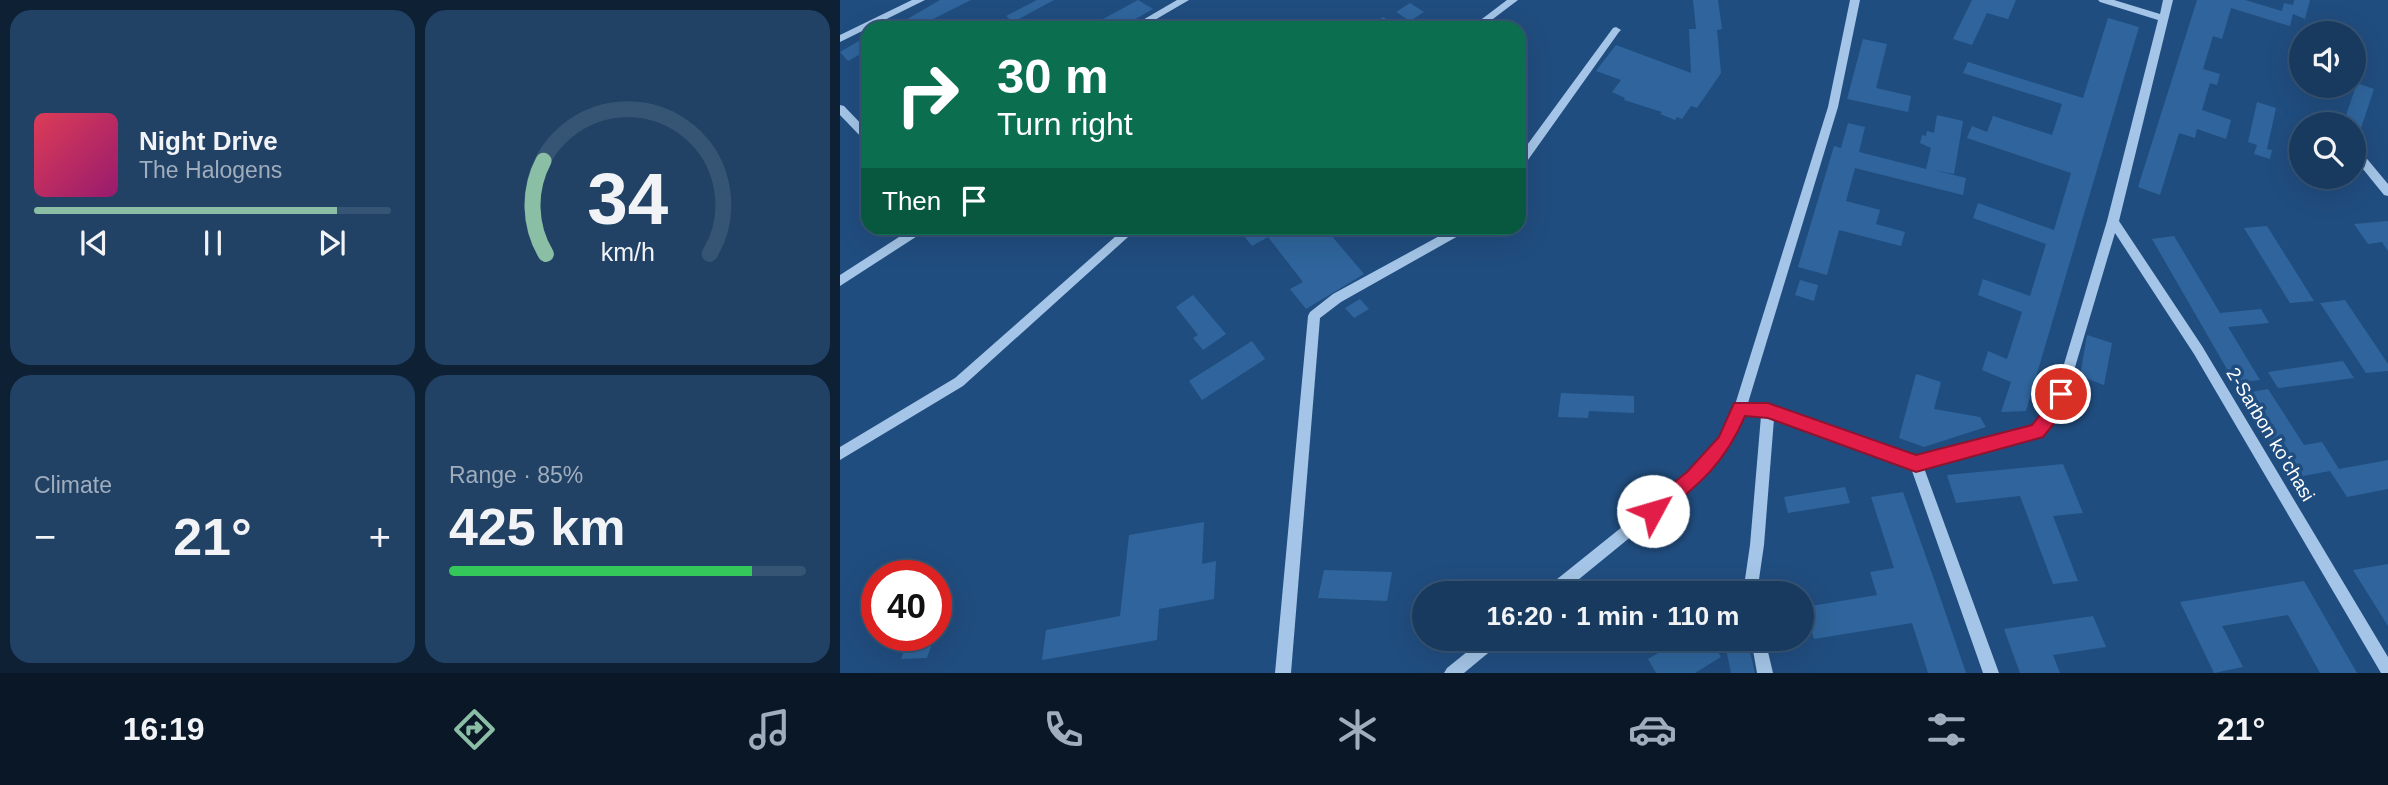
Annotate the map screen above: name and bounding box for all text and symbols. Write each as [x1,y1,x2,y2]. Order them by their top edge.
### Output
map controls [2289,21,2366,189]
button: sound [2289,21,2366,98]
icon: right [882,49,973,140]
text: 30 m [997,49,1109,103]
text: Turn right [997,106,1133,142]
button: search [2289,112,2366,189]
text: Night Drive [139,126,278,156]
text: The Halogens [139,157,282,183]
text: 34 [587,158,668,239]
icon: arrive [955,182,993,220]
text: Then [882,186,941,216]
icon: previous [75,224,113,262]
icon: pause [194,224,232,262]
icon: next [313,224,351,262]
text: km/h [600,238,655,266]
pin [2031,364,2091,424]
street label: 2-Sarbon koʻchasi [2222,364,2319,505]
icon: arrive [2042,375,2080,413]
text: Range · 85% [449,462,583,488]
text: Climate [34,472,112,498]
position arrow [1616,474,1690,548]
text: 425 km [449,498,625,556]
text: 21° [173,508,252,566]
text: − [34,516,56,558]
text: + [369,516,391,558]
speed limit sign: 40 [861,560,952,651]
text: 16:20 · 1 min · 110 m [1487,601,1739,631]
icon: directions [450,705,499,754]
icon: music [745,705,794,754]
icon: phone [1039,705,1088,754]
icon: climate [1333,705,1382,754]
icon: car [1628,705,1677,754]
icon: filters [1922,705,1971,754]
text: 16:19 [123,711,205,747]
text: 21° [2217,711,2265,747]

